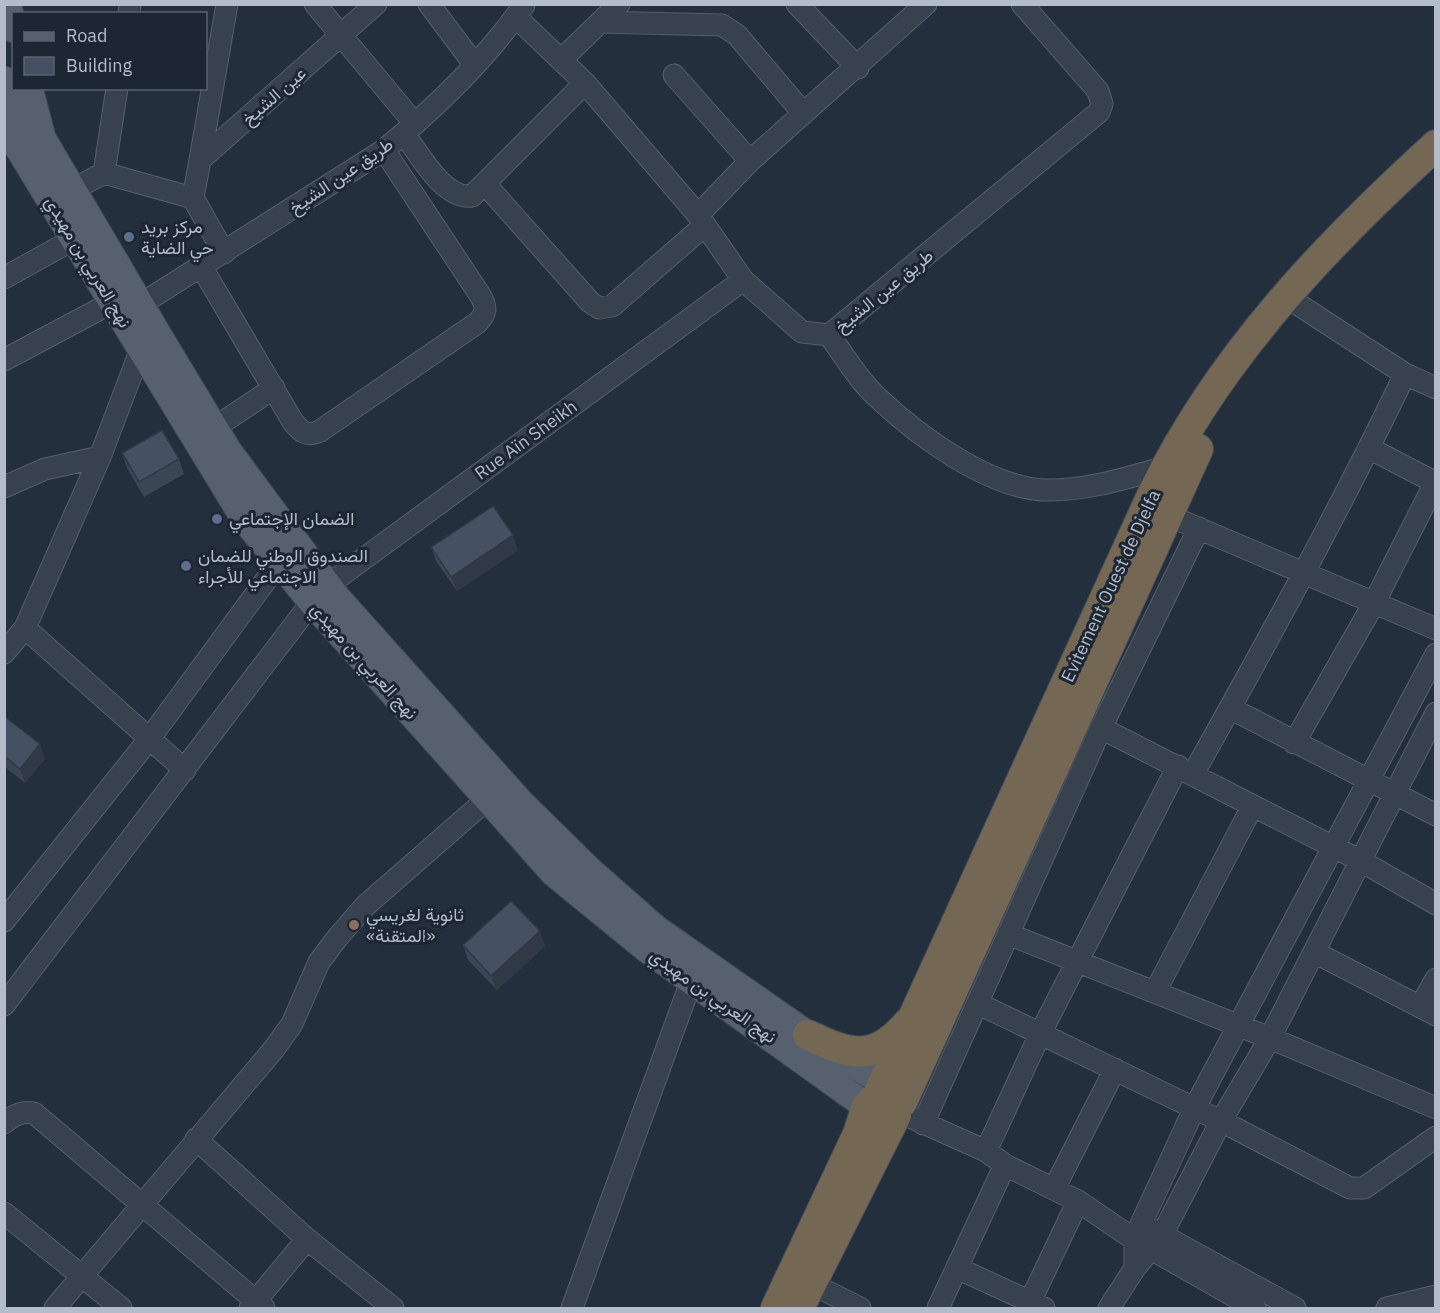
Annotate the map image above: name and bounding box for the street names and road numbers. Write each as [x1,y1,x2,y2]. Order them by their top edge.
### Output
street label: عين الشيخ [237,61,311,131]
street label: طريق عين الشيخ [284,132,398,220]
street label: نهج العربي بن مهيدي [37,192,137,334]
street label: طريق عين الشيخ [830,244,938,338]
street label: Rue Aïn Sheikh [470,395,581,485]
street label: Evitement Ouest de Djelfa [1056,486,1165,686]
street label: نهج العربي بن مهيدي [303,597,423,727]
street label: نهج العربي بن مهيدي [643,943,781,1051]

